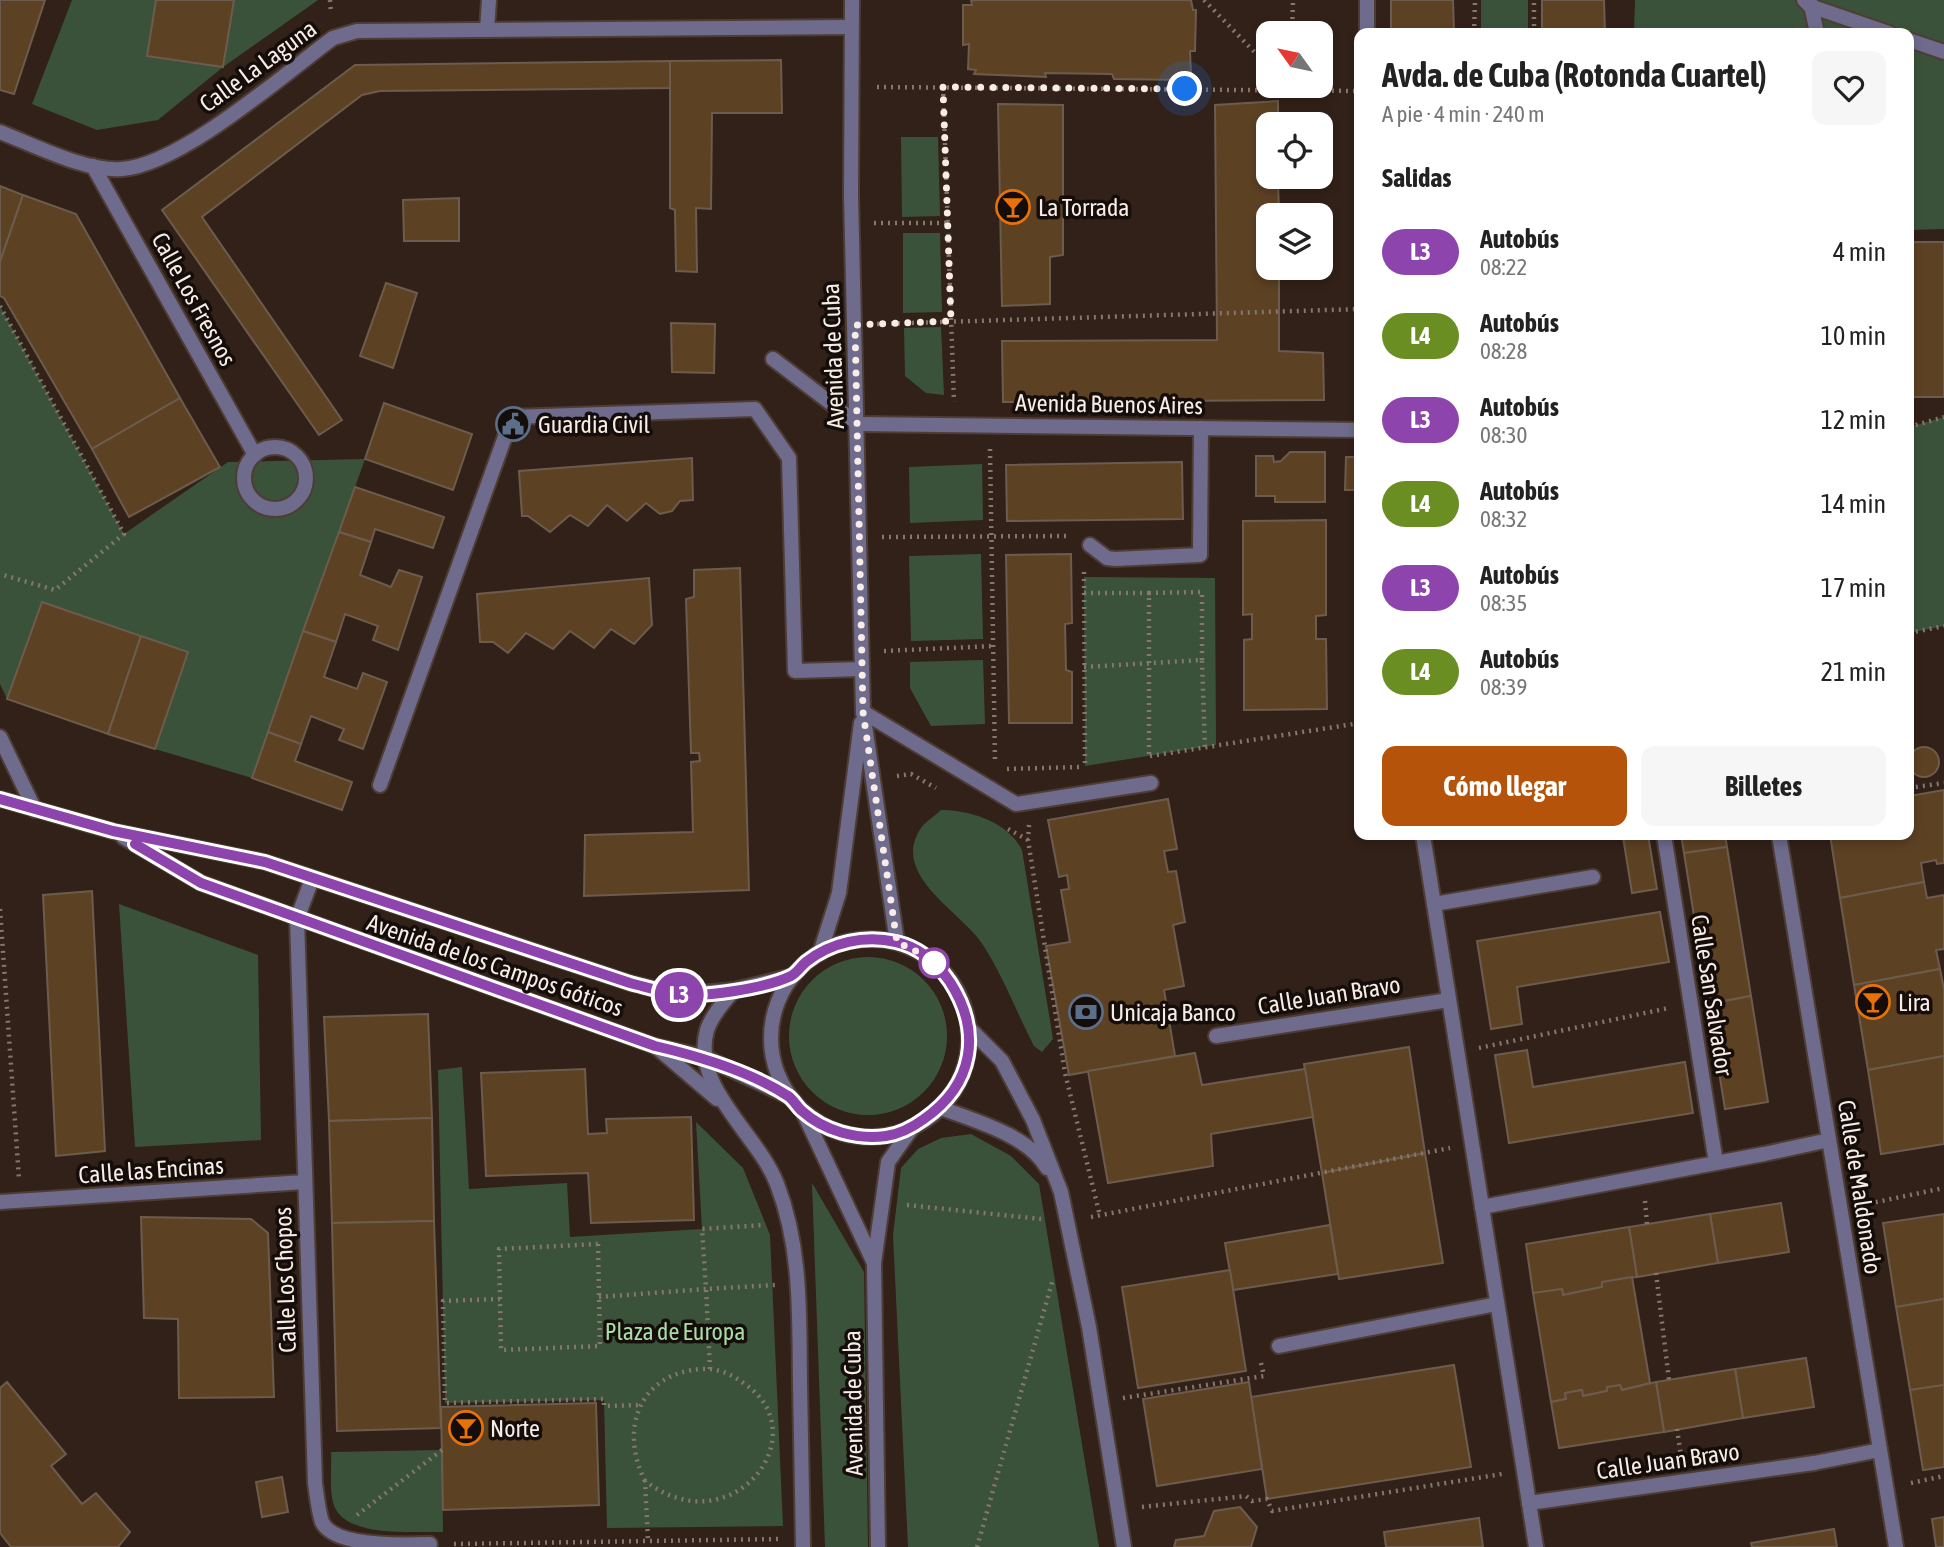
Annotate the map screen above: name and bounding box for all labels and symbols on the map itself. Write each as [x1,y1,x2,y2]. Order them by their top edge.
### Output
street label: Calle La Laguna [194,15,322,117]
north arrow [1256,21,1334,98]
your location [1167,71,1202,106]
bar icon: La Torrada [994,188,1032,226]
place label: La Torrada [1038,194,1130,221]
street label: Calle Los Fresnos [146,228,242,370]
street label: Avenida de Cuba [817,283,849,429]
street label: Avenida Buenos Aires [1015,389,1203,419]
public building icon: Guardia Civil [494,405,532,443]
place label: Guardia Civil [538,411,651,438]
street label: Avenida de los Campos Góticos [364,908,626,1022]
street label: Calle San Salvador [1686,913,1738,1078]
unlabelled marker [919,948,949,978]
street label: Calle Juan Bravo [1256,970,1402,1020]
line badge: L3 [648,972,710,1018]
bar icon: Lira [1854,983,1892,1021]
place label: Lira [1898,989,1931,1016]
bank icon: Unicaja Banco [1067,993,1105,1031]
place label: Unicaja Banco [1110,999,1236,1026]
street label: Calle de Maldonado [1833,1098,1887,1276]
street label: Calle las Encinas [78,1151,224,1189]
street label: Calle Los Chopos [269,1207,301,1353]
park label: Plaza de Europa [605,1318,745,1345]
street label: Avenida de Cuba [838,1330,868,1476]
bar icon: Norte [447,1409,485,1447]
place label: Norte [490,1415,540,1442]
street label: Calle Juan Bravo [1595,1438,1741,1484]

